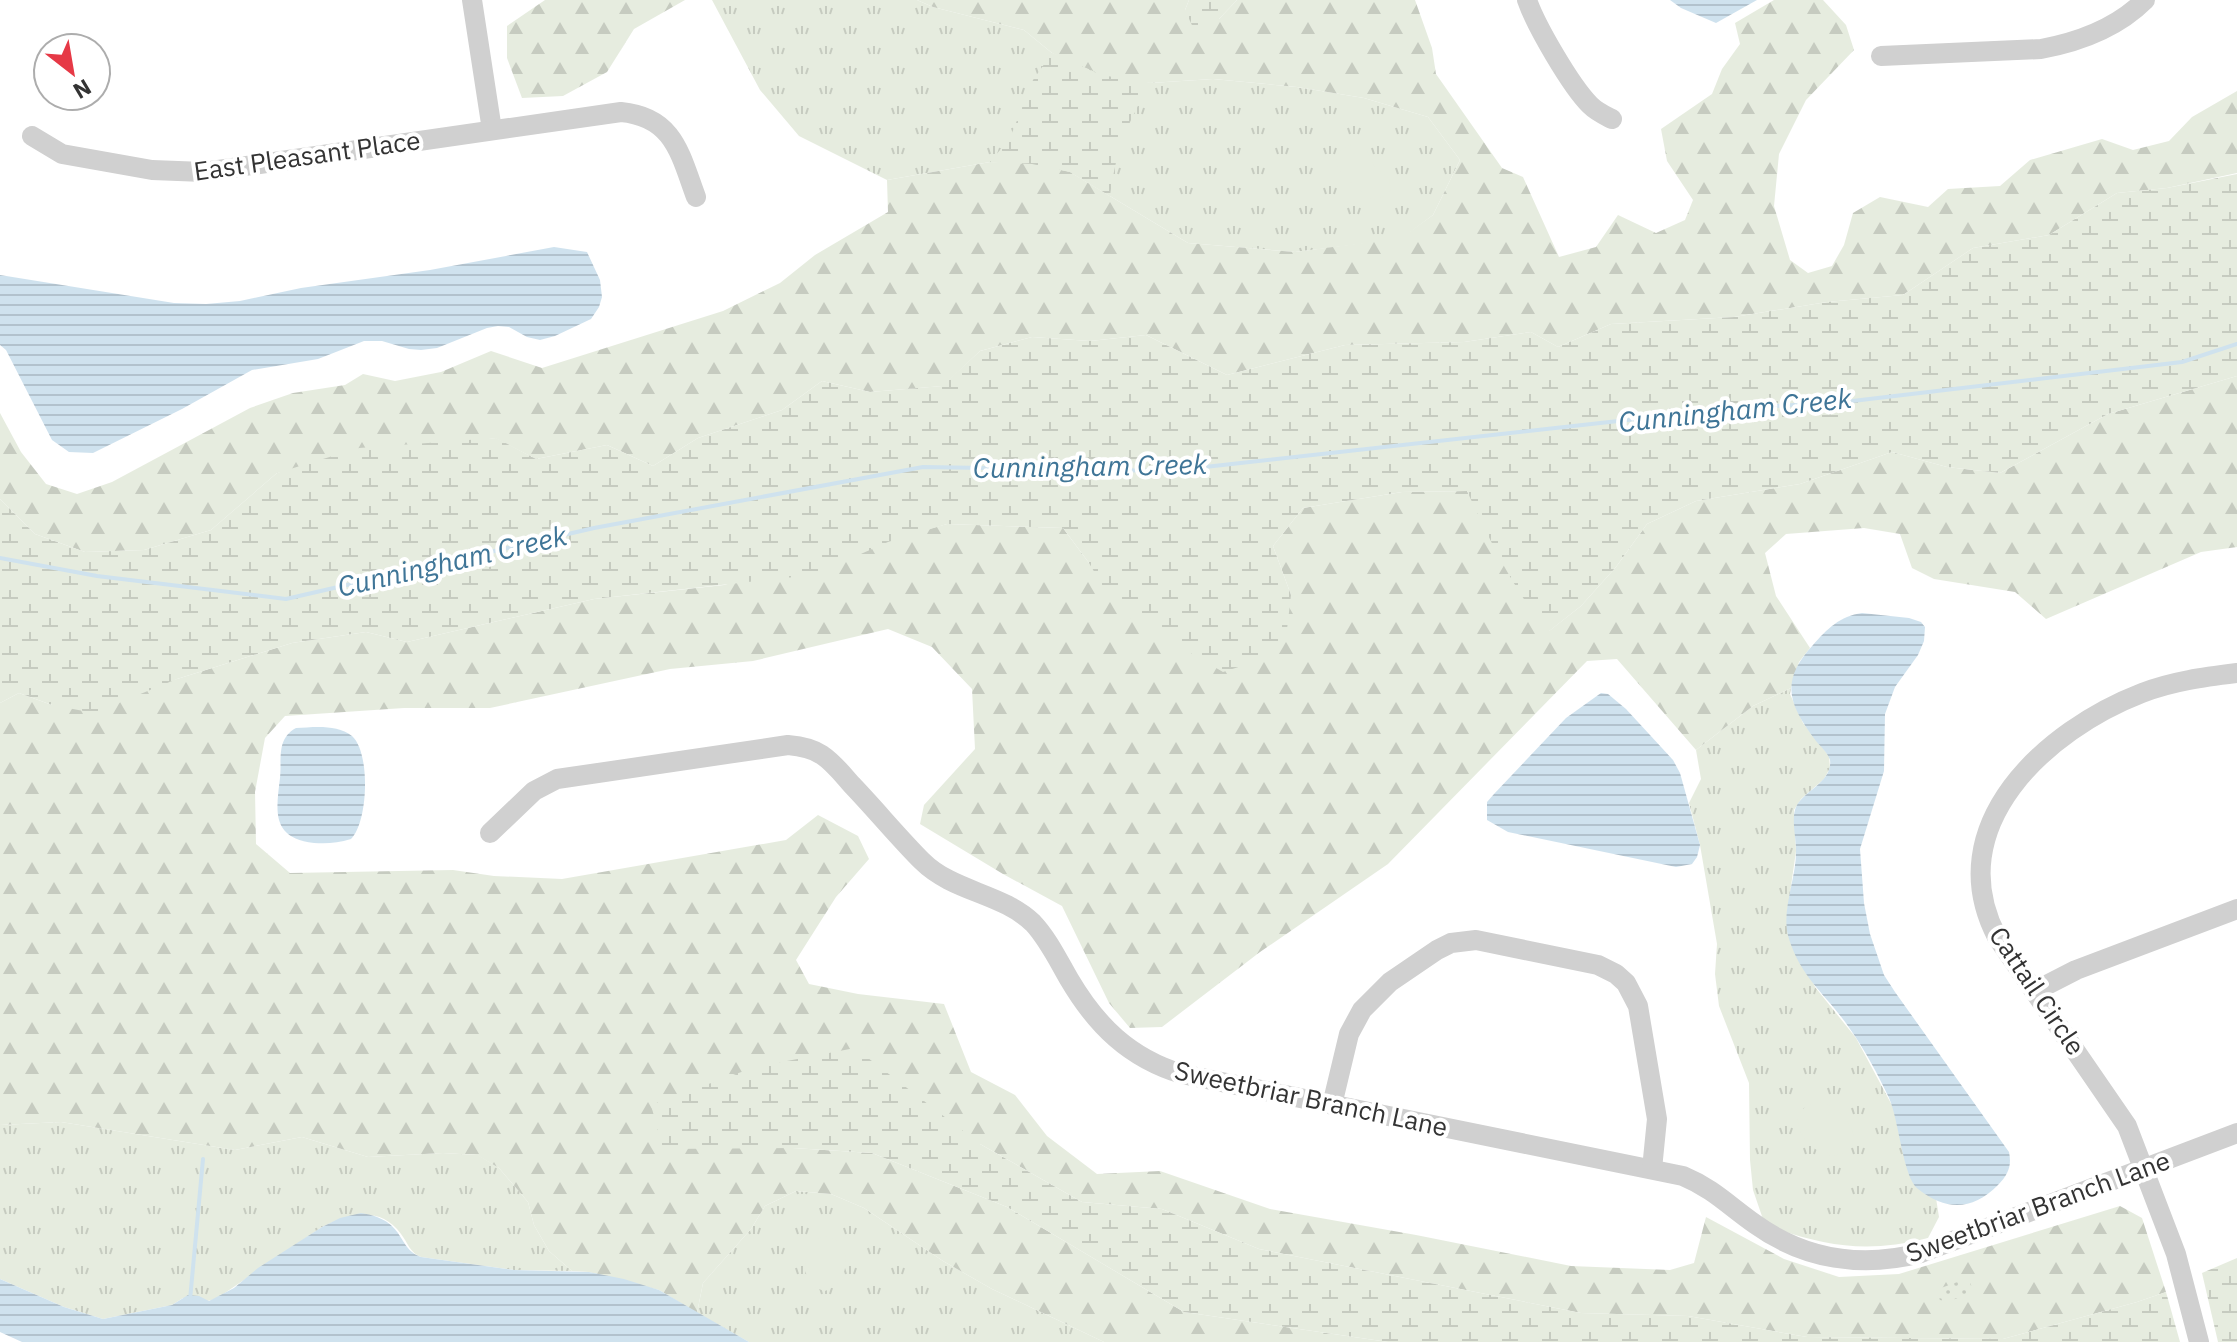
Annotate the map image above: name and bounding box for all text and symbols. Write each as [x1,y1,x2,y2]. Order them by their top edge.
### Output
north arrow [32,32,112,112]
text: N [68,73,97,106]
street label: East Pleasant Place [191,122,422,188]
water label: Cunningham Creek [1617,379,1854,440]
water label: Cunningham Creek [973,445,1208,486]
water label: Cunningham Creek [334,516,571,605]
street label: Cattail Circle [1982,920,2093,1061]
street label: Sweetbriar Branch Lane [1172,1052,1451,1144]
street label: Sweetbriar Branch Lane [1901,1142,2174,1270]

